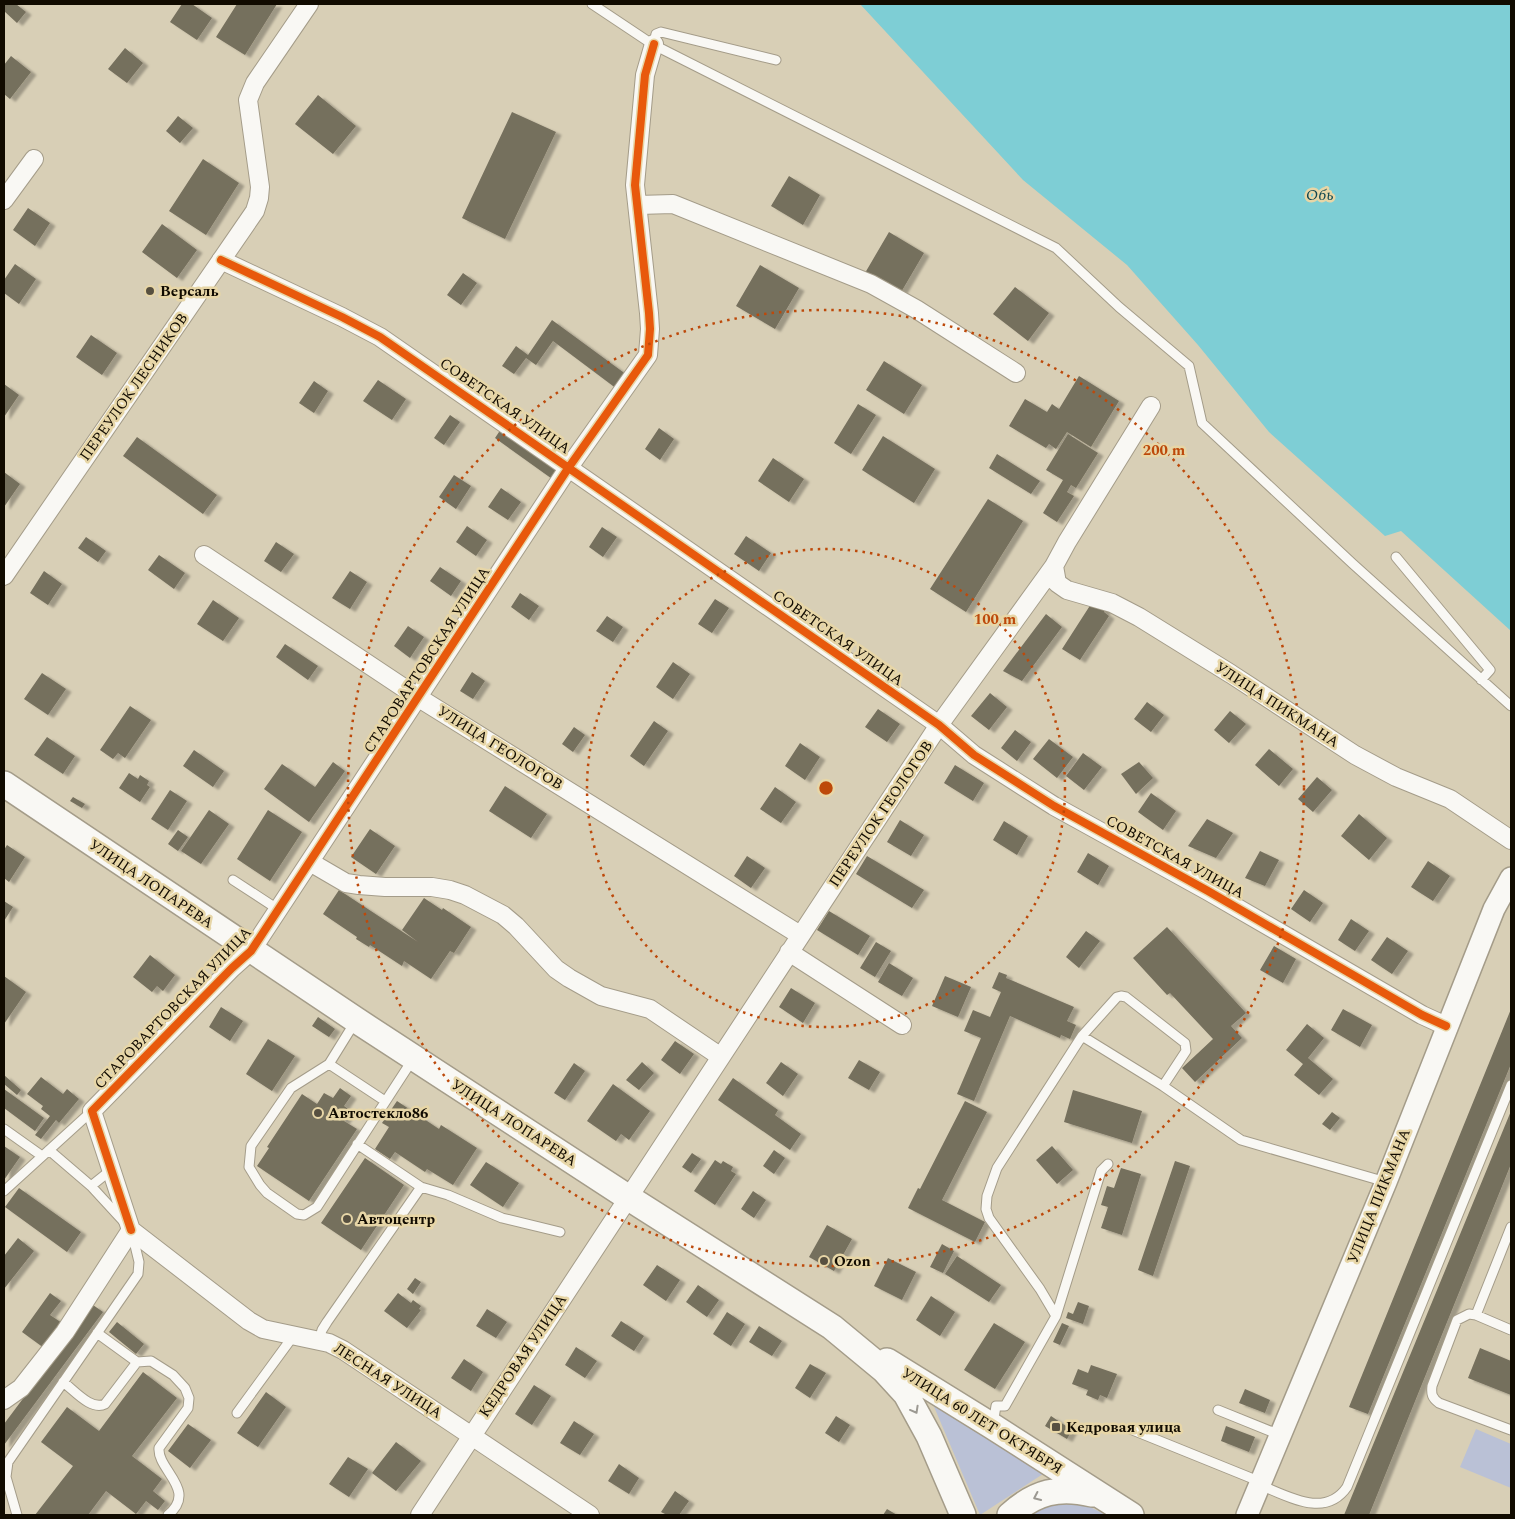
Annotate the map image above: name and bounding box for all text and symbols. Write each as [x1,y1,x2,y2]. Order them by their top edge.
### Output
water label: Обь [1306,183,1334,207]
place label: Версаль [160,280,219,303]
marker: Версаль [144,285,156,297]
street label: ПЕРЕУЛОК ЛЕСНИКОВ [74,308,194,466]
street label: СОВЕТСКАЯ УЛИЦА [435,352,575,460]
text: 200 m [1143,439,1186,462]
street label: СТАРОВАРТОВСКАЯ УЛИЦА [358,562,496,758]
street label: СОВЕТСКАЯ УЛИЦА [768,584,908,692]
text: 100 m [974,608,1017,631]
street label: УЛИЦА ПИКМАНА [1210,656,1344,754]
street label: УЛИЦА ГЕОЛОГОВ [433,700,567,796]
street label: ПЕРЕУЛОК ГЕОЛОГОВ [823,736,939,892]
centre of rings [817,779,835,797]
street label: СОВЕТСКАЯ УЛИЦА [1102,809,1248,905]
street label: УЛИЦА ЛОПАРЕВА [84,834,218,934]
street label: СТАРОВАРТОВСКАЯ УЛИЦА [89,921,257,1095]
street label: УЛИЦА ЛОПАРЕВА [446,1074,582,1172]
place label: Автостекло86 [328,1102,429,1125]
marker: Автостекло86 [312,1107,324,1119]
street label: УЛИЦА ПИКМАНА [1341,1125,1417,1267]
place label: Автоцентр [357,1208,435,1231]
marker: Автоцентр [341,1213,353,1225]
place label: Ozon [834,1250,871,1273]
marker: Ozon [818,1255,830,1267]
street label: КЕДРОВАЯ УЛИЦА [473,1290,573,1422]
street label: ЛЕСНАЯ УЛИЦА [329,1337,447,1425]
street label: УЛИЦА 60 ЛЕТ ОКТЯБРЯ [897,1362,1067,1480]
one-way arrow [909,1405,919,1414]
place label: Кедровая улица [1066,1416,1181,1439]
marker: Кедровая улица [1050,1421,1062,1433]
one-way arrow [1033,1490,1042,1501]

